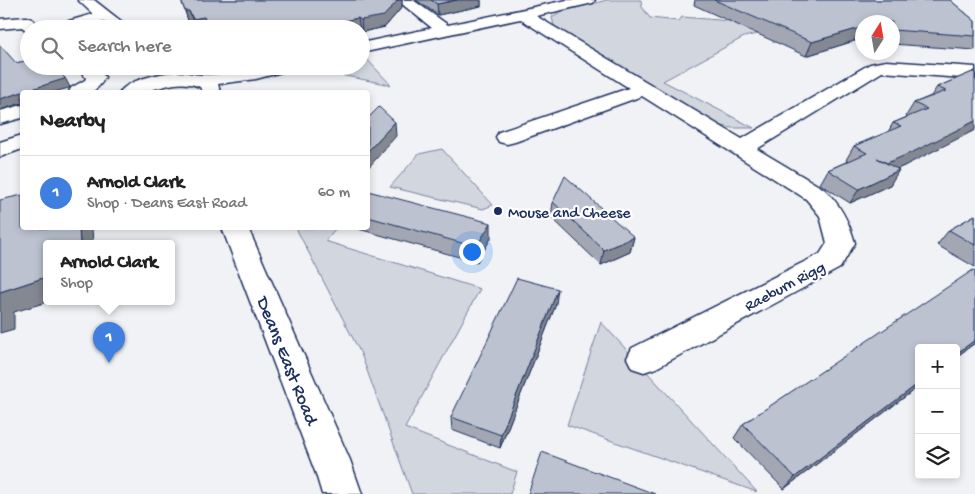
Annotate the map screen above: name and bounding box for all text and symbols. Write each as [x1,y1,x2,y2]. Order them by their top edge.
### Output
north arrow [855,15,900,60]
search box [20,20,370,75]
icon: search [38,34,66,62]
text: Search here [78,36,172,59]
text: Nearby [40,110,105,135]
text: Arnold Clark [87,172,184,195]
text: 1 [53,184,59,203]
text: 60 m [318,184,350,203]
text: Shop · Deans East Road [87,195,247,214]
marker: Mouse and Cheese [492,205,504,217]
place label: Mouse and Cheese [508,205,631,224]
your location [459,239,485,265]
popup [43,240,175,305]
text: Arnold Clark [61,252,157,275]
street label: Raeburn Rigg [742,259,829,317]
text: Shop [61,275,93,294]
street label: Deans East Road [249,292,323,431]
pin: 1 [93,322,125,363]
map controls [915,344,960,479]
button: + [915,344,960,389]
button: − [915,389,960,434]
button: layers [915,434,960,479]

